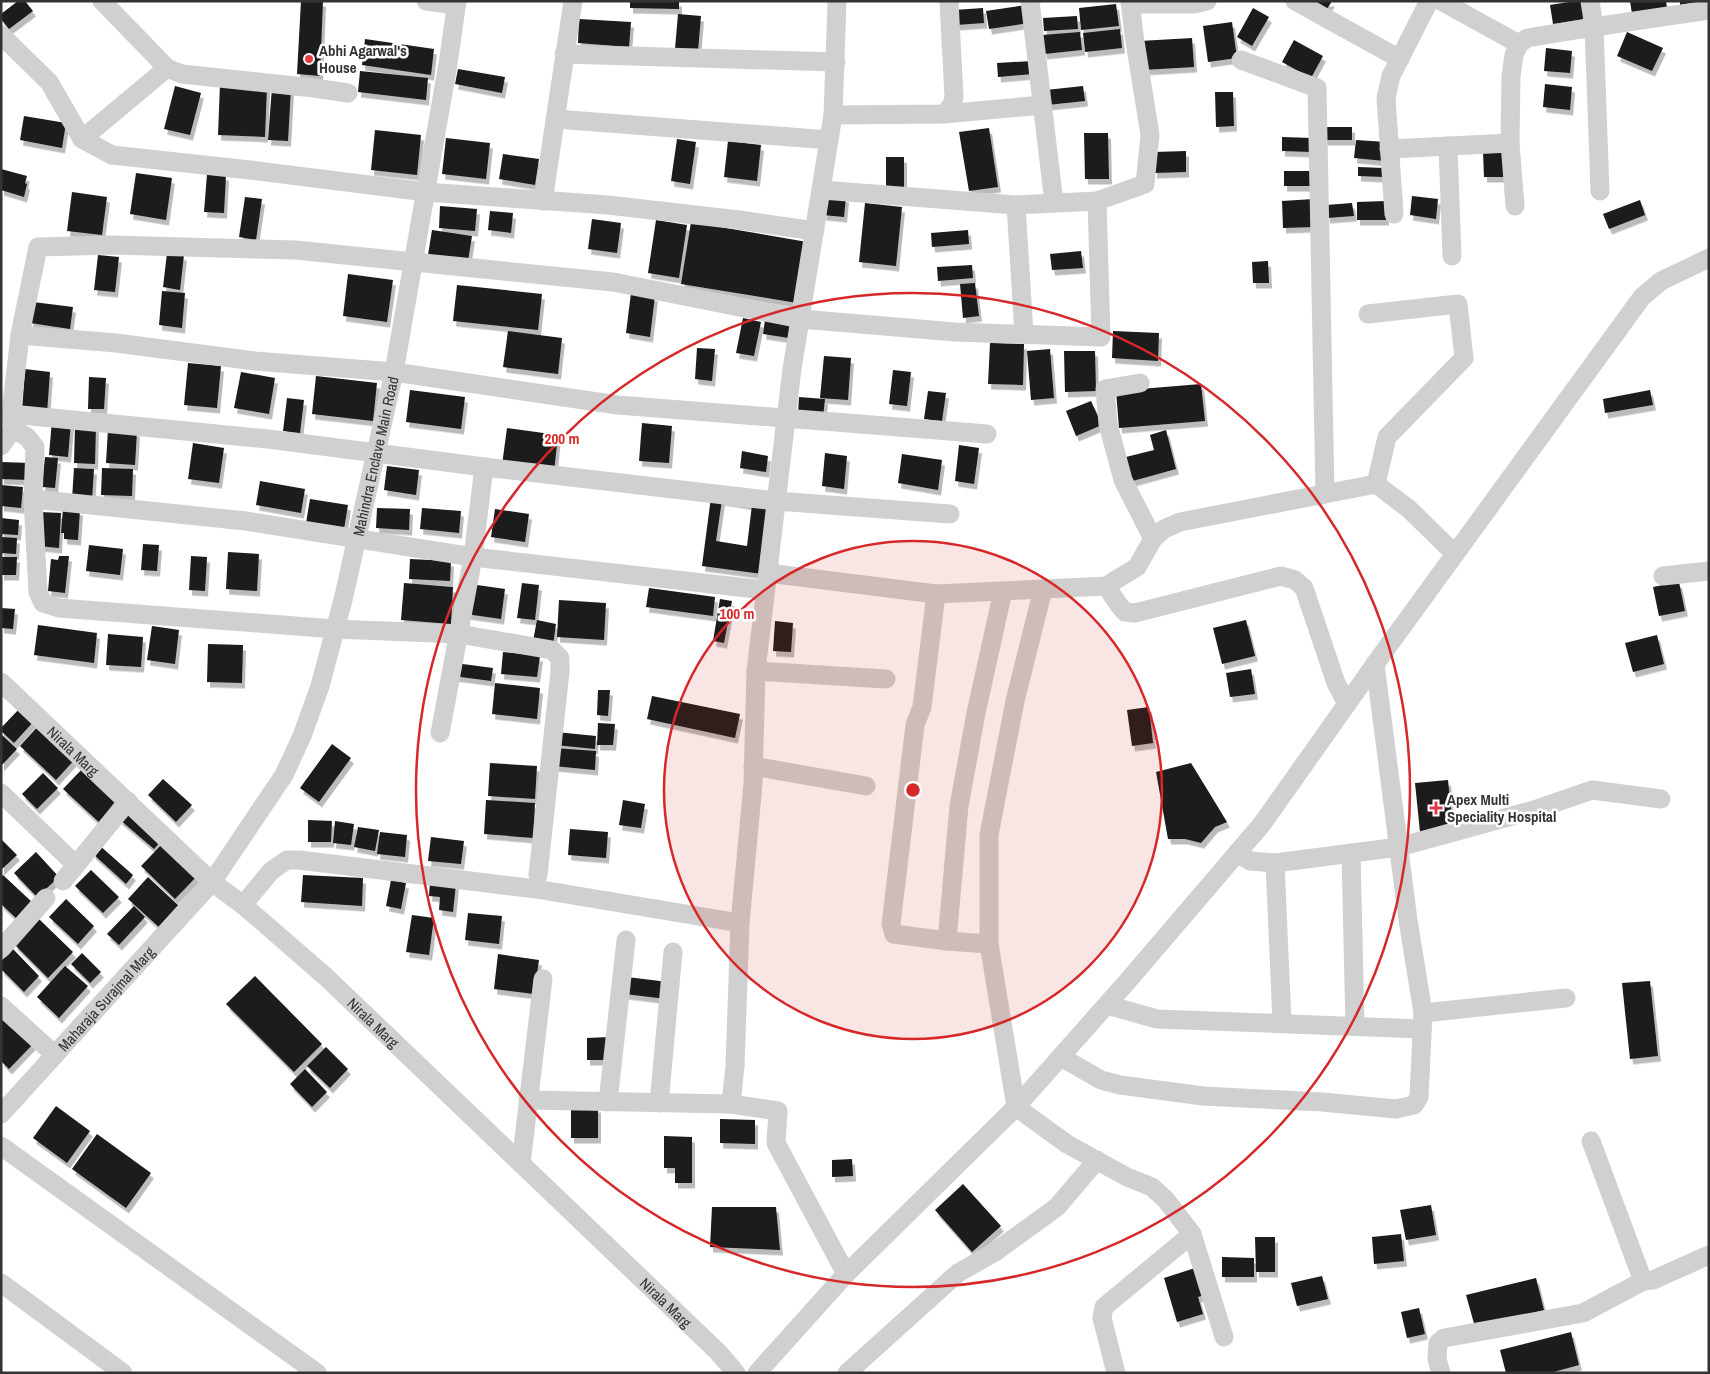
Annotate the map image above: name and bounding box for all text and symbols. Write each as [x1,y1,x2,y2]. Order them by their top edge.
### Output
place label: Abhi Agarwal's House [319,40,407,78]
marker: Abhi Agarwal's House [303,53,315,65]
street label: Mahindra Enclave Main Road [347,374,403,538]
text: 200 m [545,428,579,449]
text: 100 m [720,603,754,624]
street label: Nirala Marg [43,721,104,781]
centre of rings [904,781,922,799]
place label: Apex Multi Speciality Hospital [1447,789,1556,827]
marker: Apex Multi Speciality Hospital [1429,801,1443,815]
street label: Maharaja Surajmal Marg [53,942,159,1056]
street label: Nirala Marg [343,993,404,1052]
street label: Nirala Marg [636,1273,697,1332]

